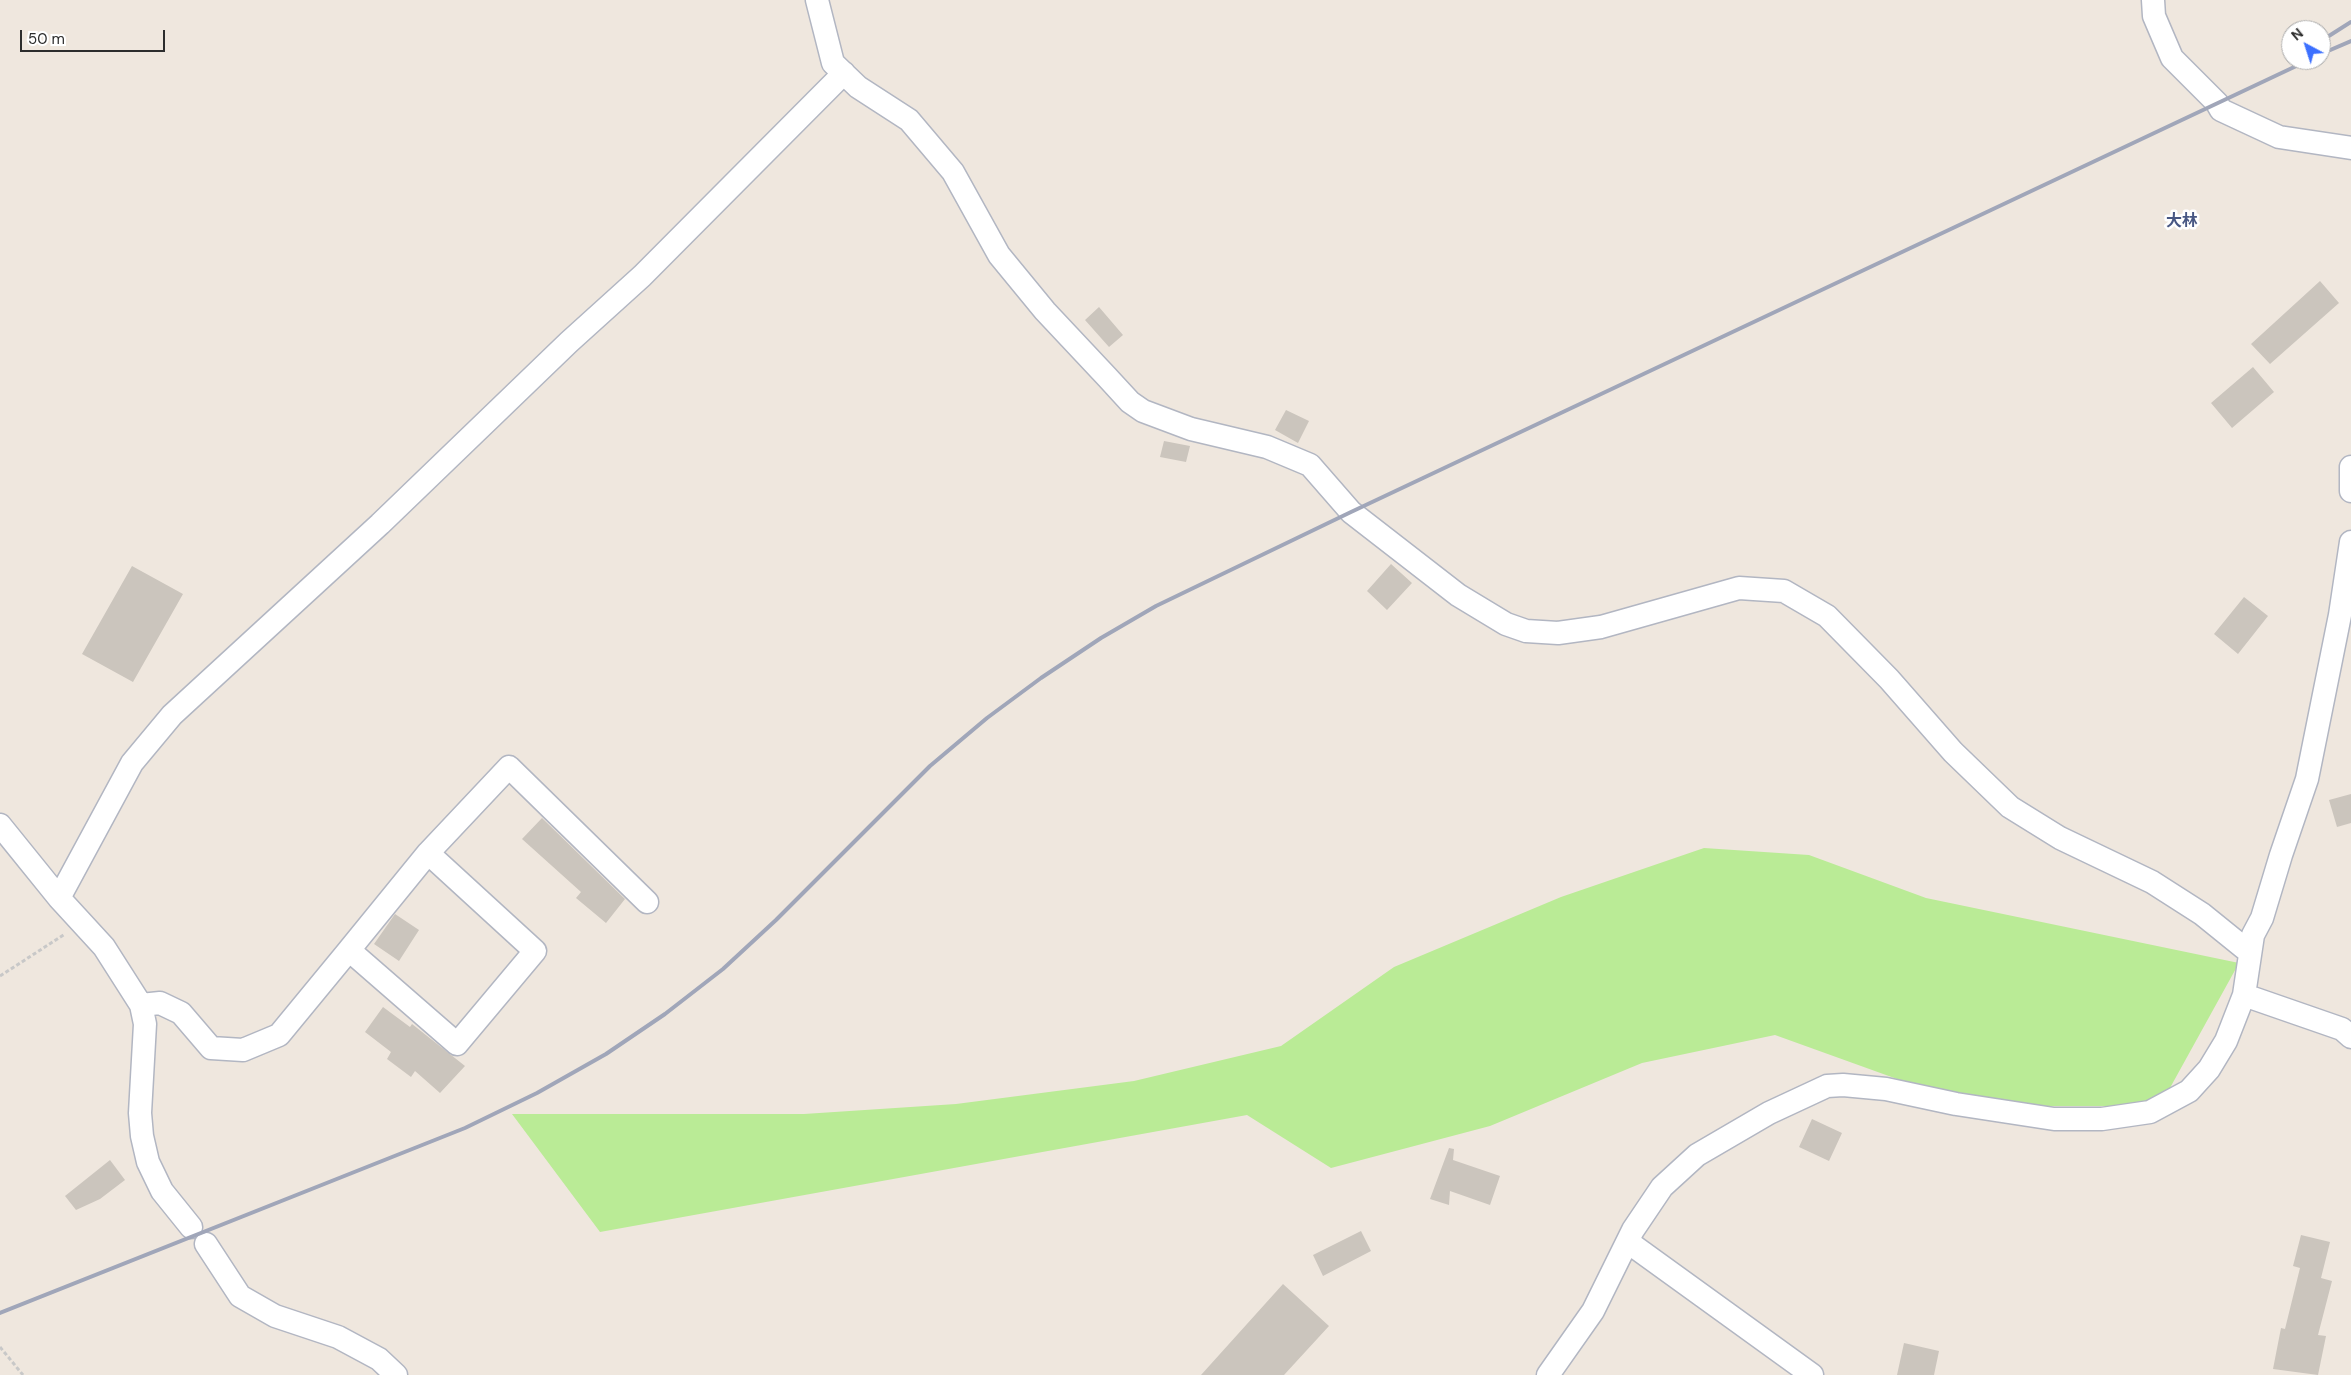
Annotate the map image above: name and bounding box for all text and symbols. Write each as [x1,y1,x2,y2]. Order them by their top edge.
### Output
scale bar [22,20,168,52]
north arrow [2281,20,2331,70]
text: N [2287,24,2307,44]
text: 50 m [28,29,65,49]
district label: 大林 [2166,212,2198,232]

